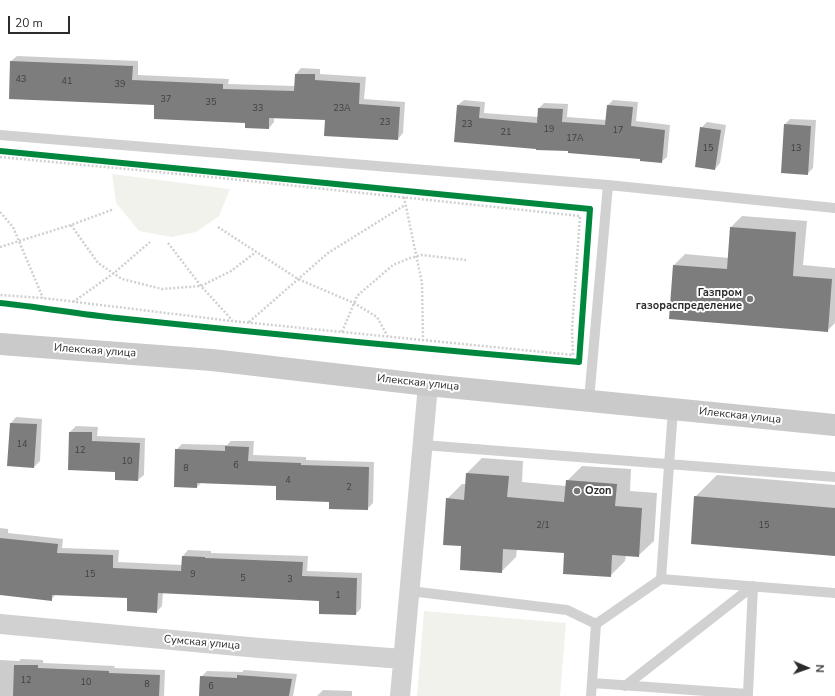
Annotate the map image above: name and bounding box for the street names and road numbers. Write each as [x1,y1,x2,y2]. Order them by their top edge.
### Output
street label: Илекская улица [53,342,137,360]
street label: Илекская улица [376,372,460,394]
street label: Илекская улица [698,405,782,427]
street label: Сумская улица [163,633,241,653]

